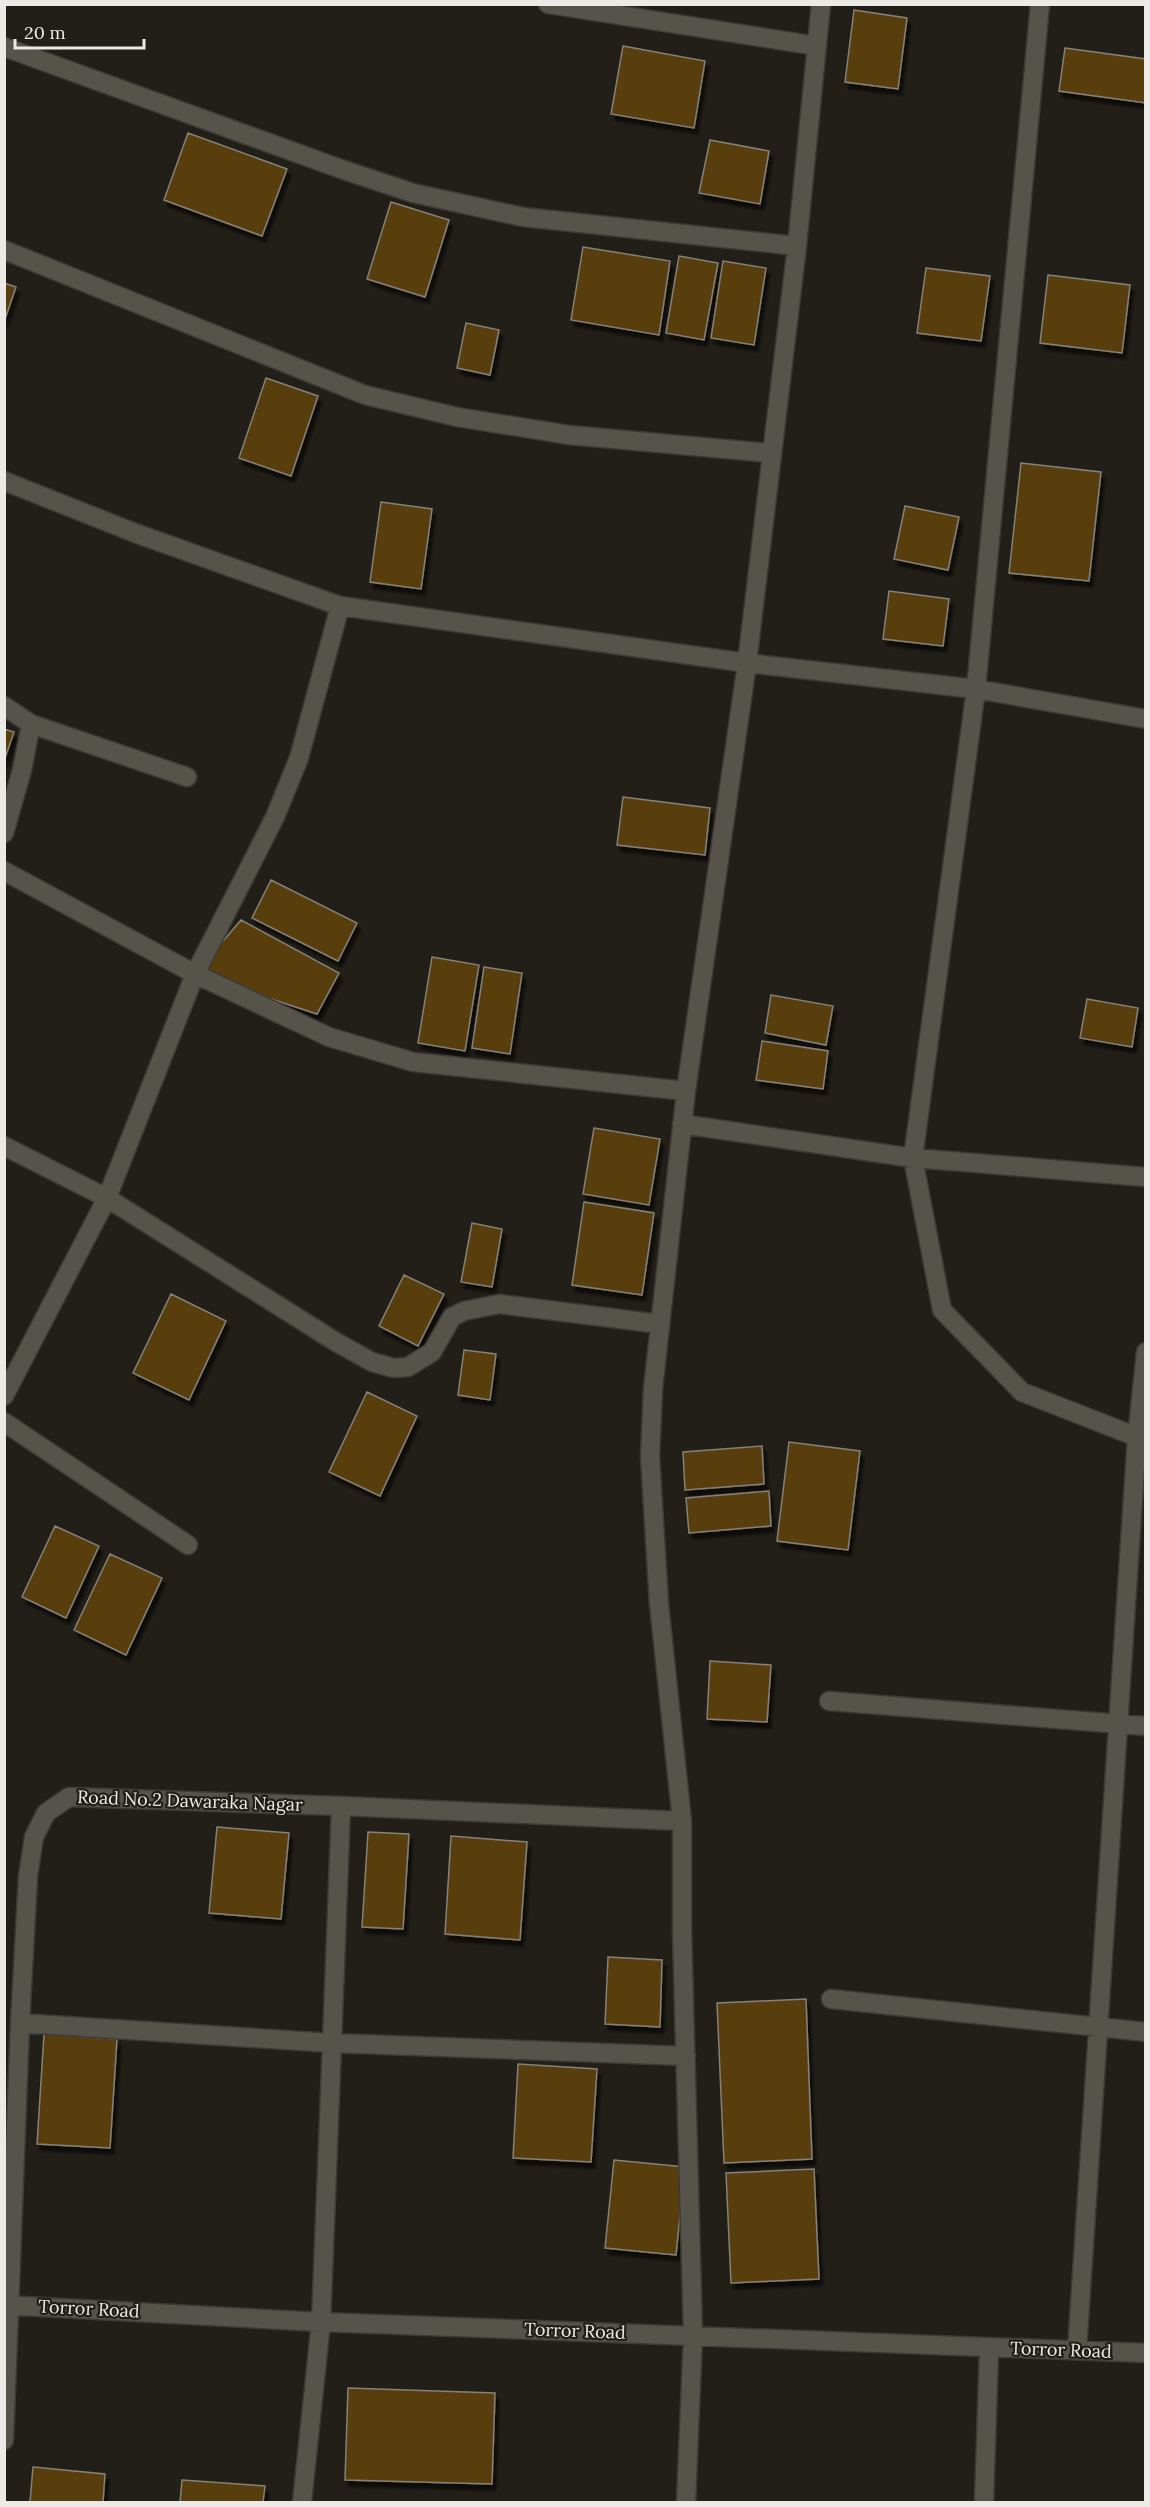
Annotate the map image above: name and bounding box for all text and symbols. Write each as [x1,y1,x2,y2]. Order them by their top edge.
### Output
scale bar [15,12,144,50]
text: 20 m [24,21,66,44]
street label: Road No.2 Dawaraka Nagar [77,1785,303,1816]
street label: Torror Road [38,2294,141,2323]
street label: Torror Road [524,2317,626,2344]
street label: Torror Road [1010,2336,1112,2363]

